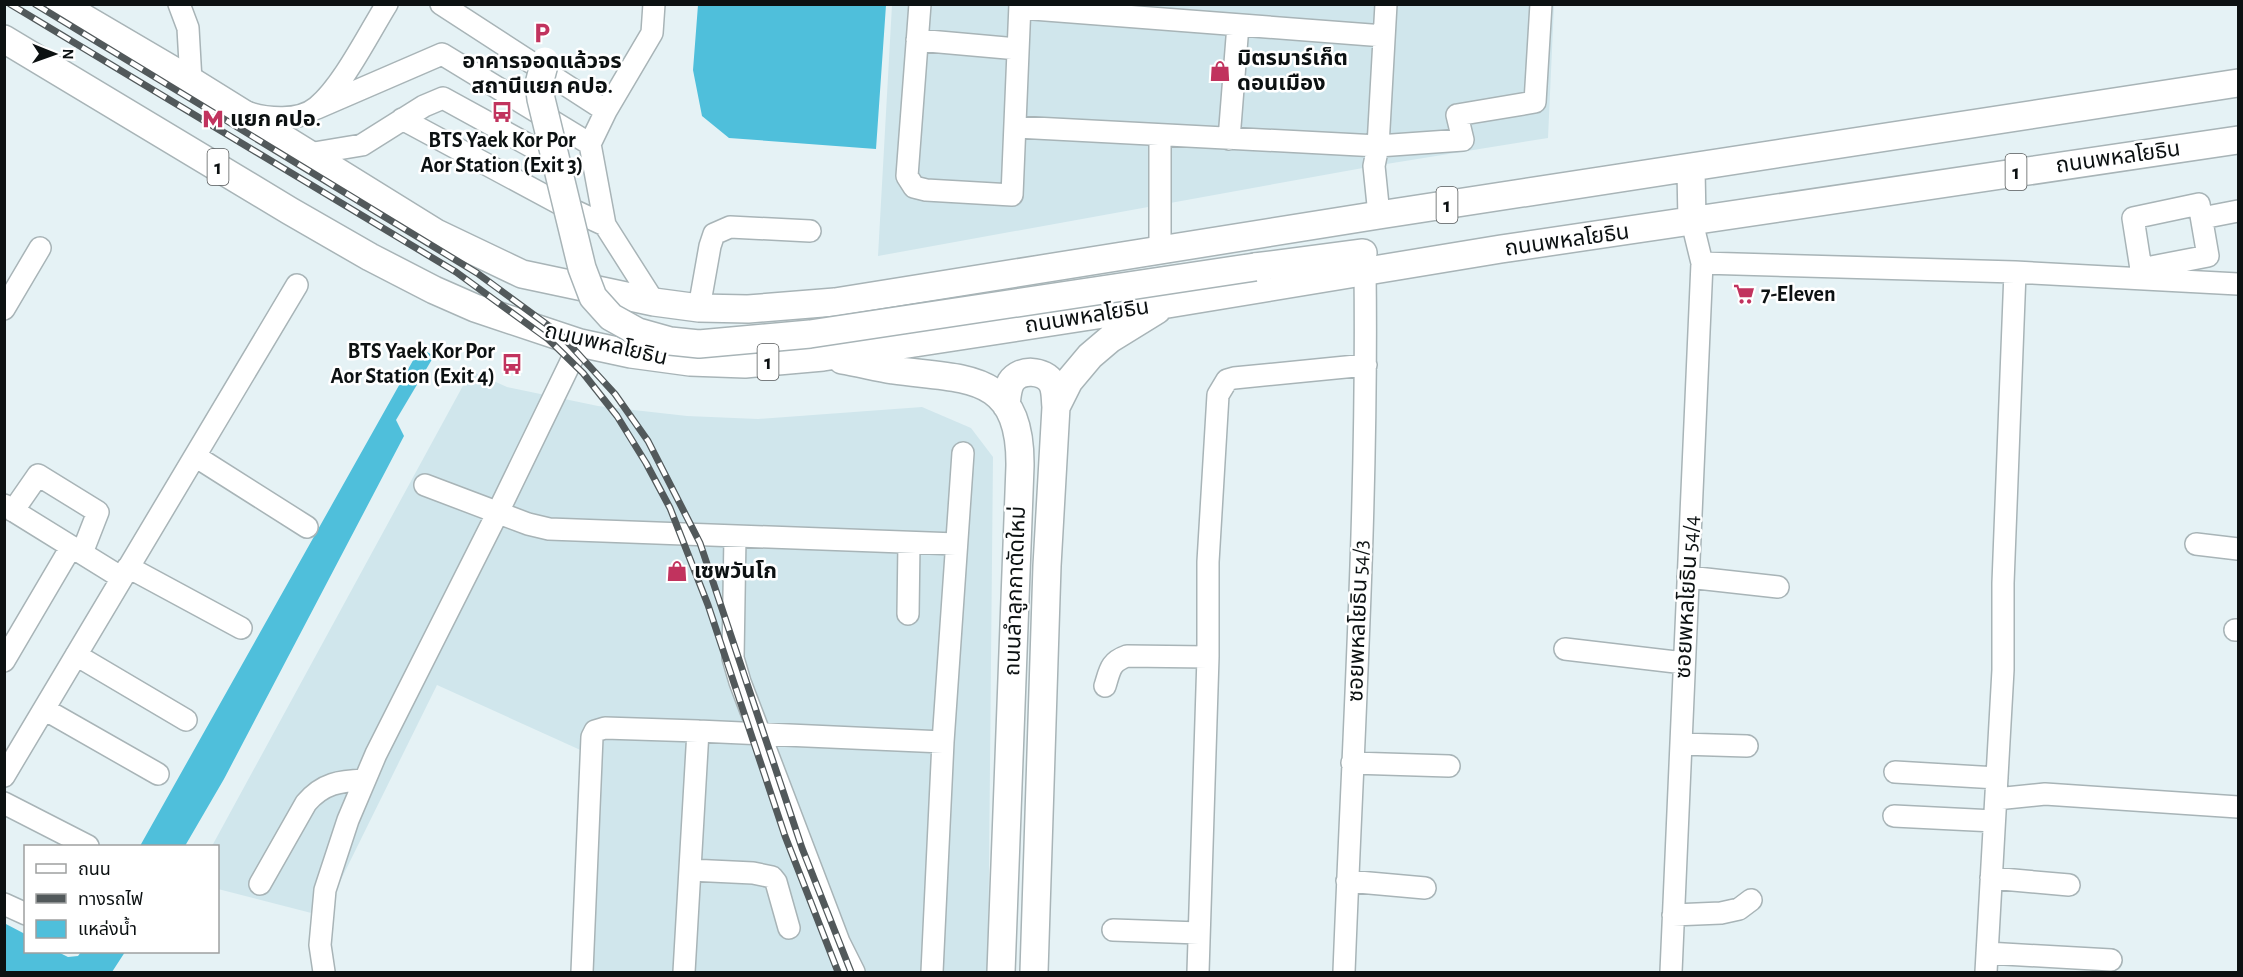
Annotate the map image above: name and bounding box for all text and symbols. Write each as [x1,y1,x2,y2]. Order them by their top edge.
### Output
parking icon: อาคารจอดแล้วจร สถานีแยก คปอ. [530,21,554,45]
north arrow [24,24,84,84]
place label: มิตรมาร์เก็ต ดอนเมือง [1237,47,1348,94]
text: N [60,49,76,60]
place label: อาคารจอดแล้วจร สถานีแยก คปอ. [462,50,622,97]
shop icon: มิตรมาร์เก็ต ดอนเมือง [1208,59,1232,83]
bus stop icon: BTS Yaek Kor Por Aor Station (Exit 3) [490,100,514,124]
metro station icon: แยก คปอ. [201,107,225,131]
place label: แยก คปอ. [230,108,321,130]
place label: BTS Yaek Kor Por Aor Station (Exit 3) [421,129,583,176]
street label: ถนนพหลโยธิน [2054,137,2182,177]
road number: 1 [208,149,228,185]
road number: 1 [2006,154,2026,190]
road number: 1 [1436,187,1458,223]
street label: ถนนพหลโยธิน [1503,220,1631,260]
supermarket icon: 7-Eleven [1732,282,1756,306]
place label: 7-Eleven [1761,283,1836,305]
street label: ถนนพหลโยธิน [1023,295,1151,337]
street label: ถนนพหลโยธิน [542,319,670,369]
place label: BTS Yaek Kor Por Aor Station (Exit 4) [331,340,495,387]
road number: 1 [758,344,778,380]
bus stop icon: BTS Yaek Kor Por Aor Station (Exit 4) [500,352,524,376]
street label: ถนนลำลูกกาตัดใหม่ [1000,506,1031,676]
street label: ซอยพหลโยธิน 54/4 [1672,515,1702,679]
street label: ซอยพหลโยธิน 54/3 [1344,540,1372,702]
shop icon: เซพวันโก [665,559,689,583]
place label: เซพวันโก [694,560,777,582]
legend [24,845,219,953]
text: ถนน [78,861,111,879]
text: ทางรถไฟ [78,890,143,909]
text: แหล่งน้ำ [78,916,137,939]

